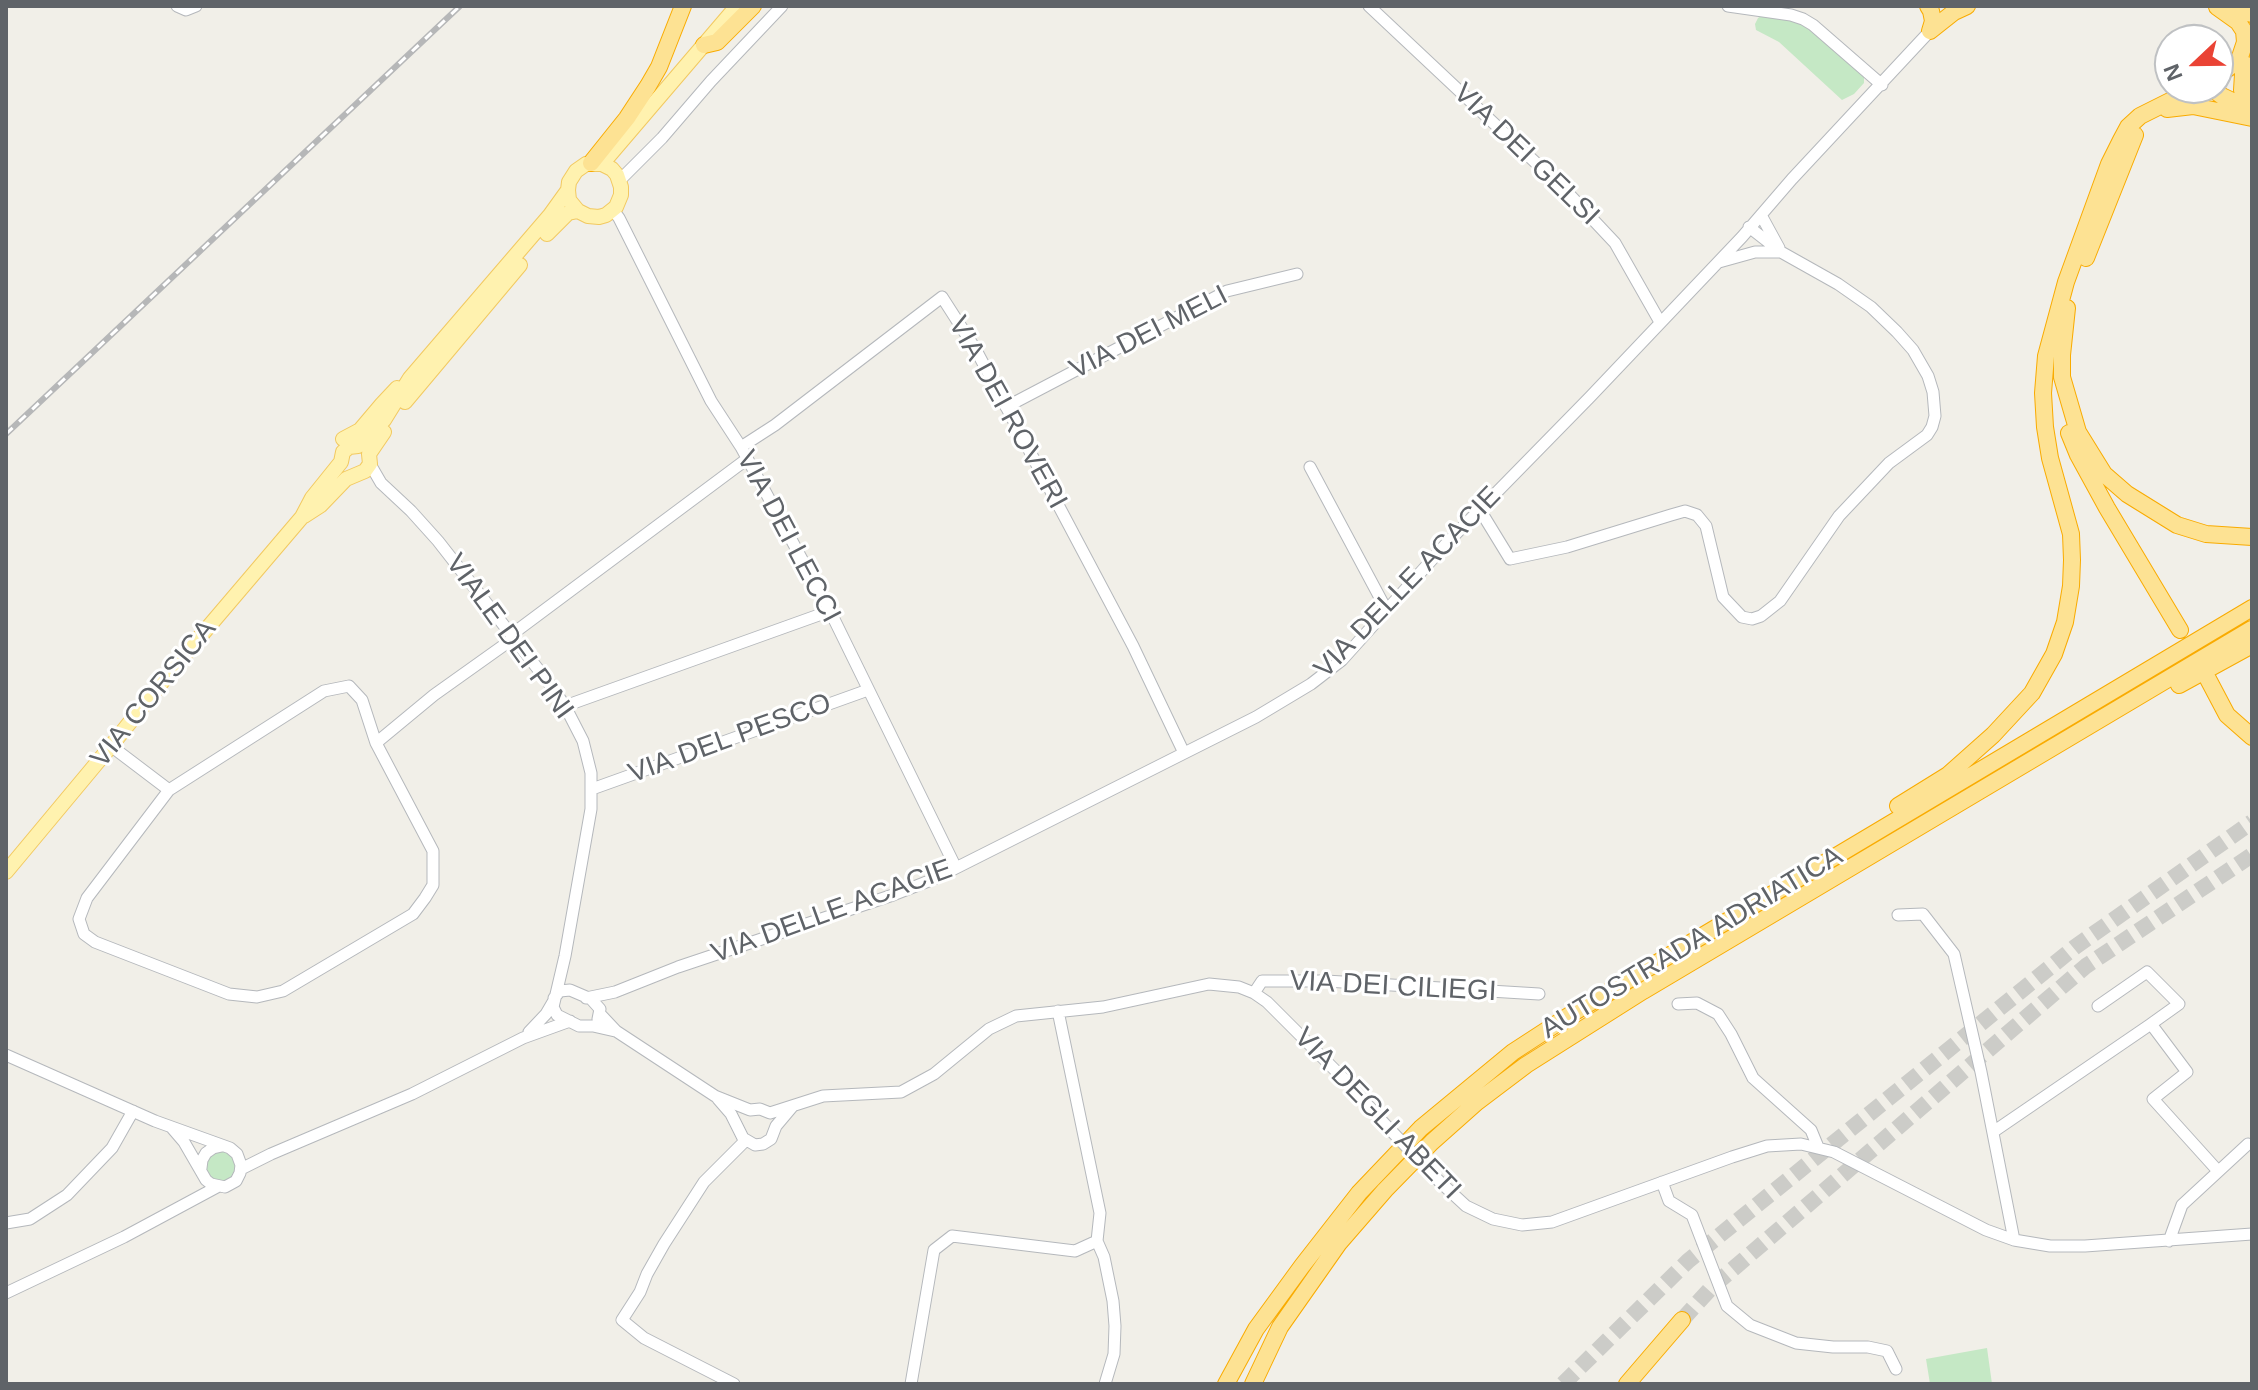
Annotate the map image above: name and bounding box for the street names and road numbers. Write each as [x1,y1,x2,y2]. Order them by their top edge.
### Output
street label: VIA DEI GELSI [1446,77,1606,233]
street label: VIA DEI MELI [1064,279,1234,387]
street label: VIA DEI ROVERI [940,311,1074,515]
street label: VIA DEI LECCI [729,445,847,629]
street label: VIA DELLE ACACIE [1308,480,1508,686]
street label: VIALE DEI PINI [438,548,580,726]
street label: VIA CORSICA [84,613,224,775]
street label: VIA DEL PESCO [624,687,836,791]
street label: AUTOSTRADA ADRIATICA [1535,840,1849,1046]
street label: VIA DELLE ACACIE [707,853,957,971]
street label: VIA DEI CILIEGI [1289,965,1497,1009]
street label: VIA DEGLI ABETI [1287,1021,1467,1207]

